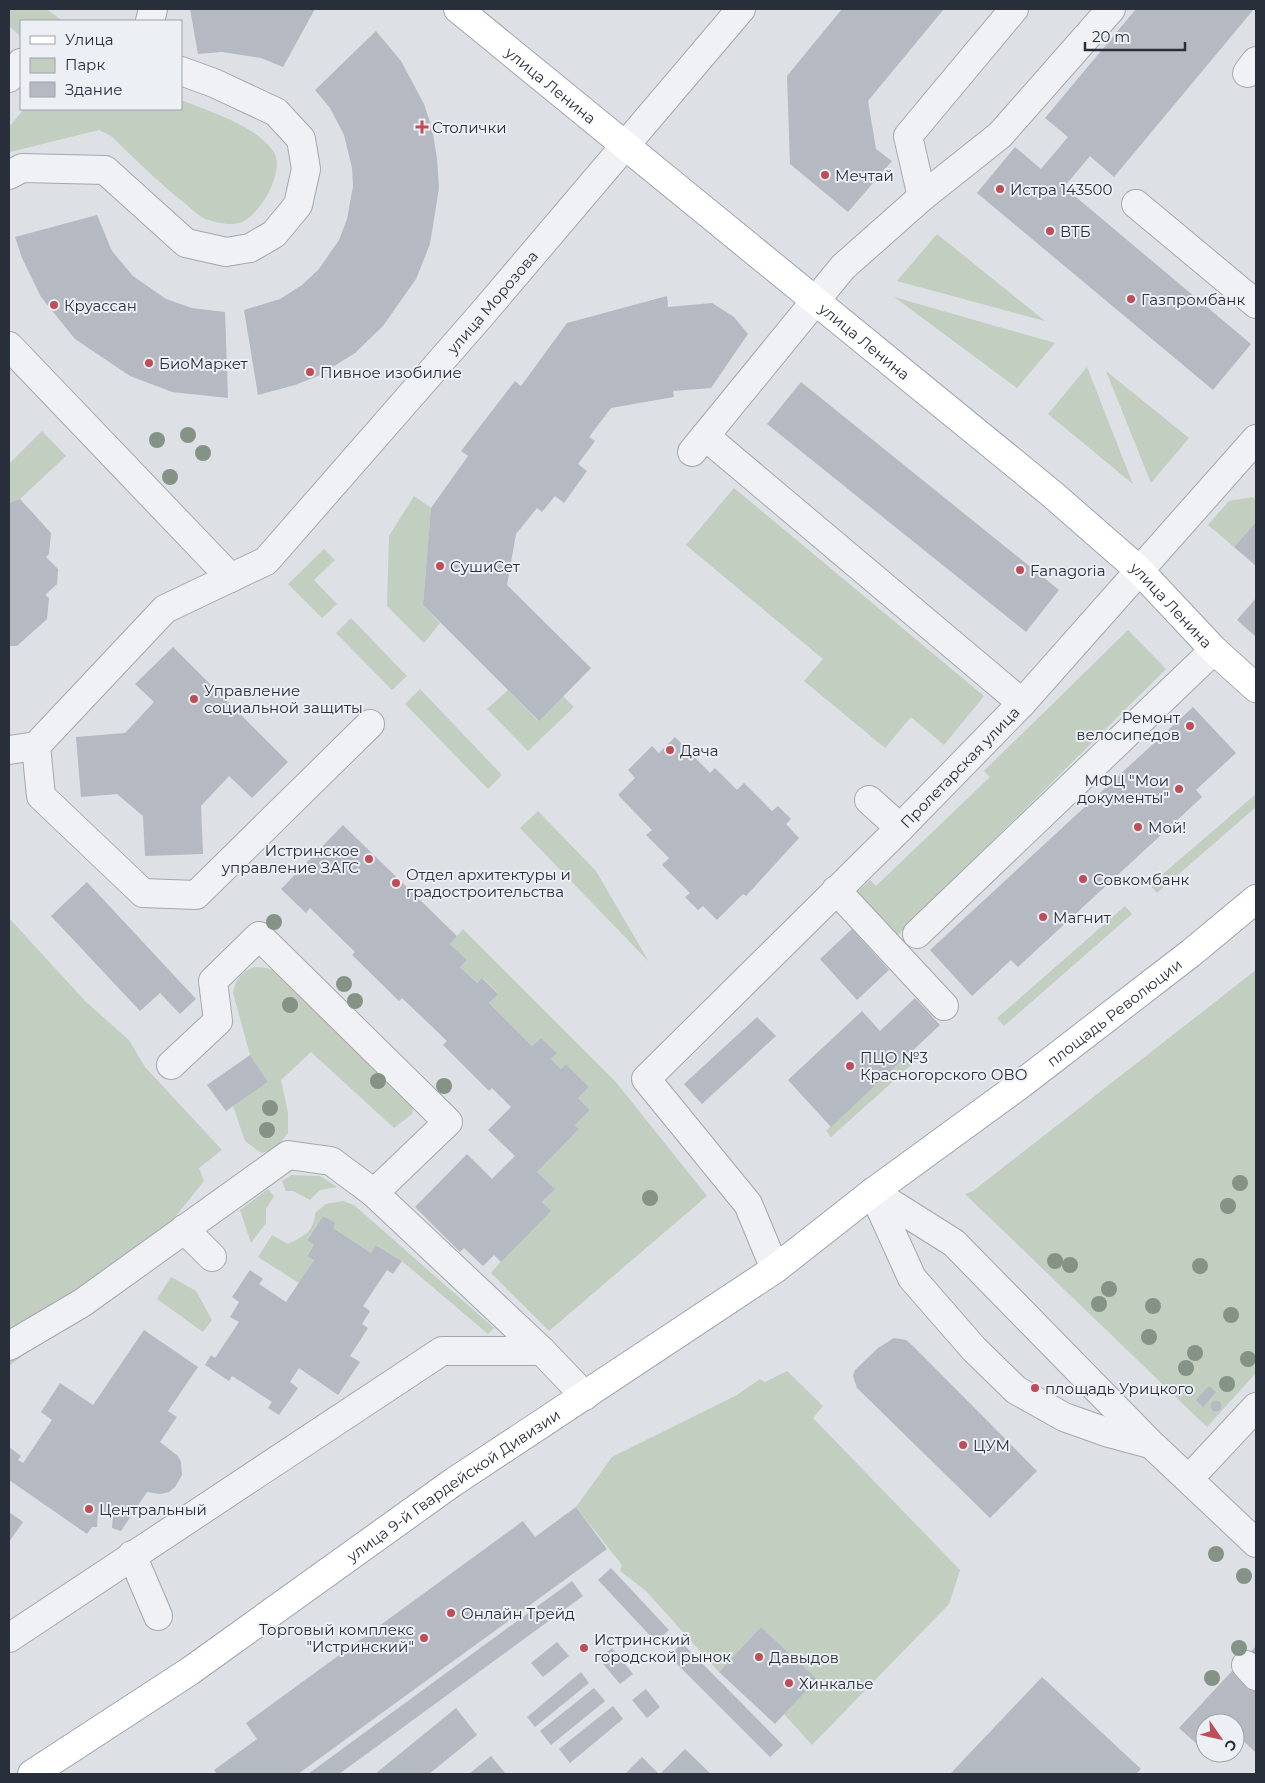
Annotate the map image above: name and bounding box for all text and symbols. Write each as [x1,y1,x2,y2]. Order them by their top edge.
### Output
legend [20,20,182,110]
scale bar [1085,20,1185,52]
text: 20 m [1092,27,1130,46]
text: Улица [65,30,113,49]
street label: улица Ленина [501,42,600,127]
text: Парк [65,55,105,74]
text: Здание [65,80,123,99]
place label: Столички [432,118,507,137]
marker: Столички [416,121,428,133]
place label: Мечтай [835,166,894,185]
marker: Мечтай [819,169,831,181]
place label: Истра 143500 [1010,180,1113,199]
marker: Истра 143500 [994,183,1006,195]
place label: ВТБ [1060,222,1091,241]
marker: ВТБ [1044,225,1056,237]
street label: улица Морозова [442,246,542,358]
place label: Газпромбанк [1141,290,1245,309]
marker: Газпромбанк [1125,293,1137,305]
place label: Круассан [64,296,137,315]
street label: улица Ленина [815,298,914,384]
marker: Круассан [48,299,60,311]
place label: БиоМаркет [159,354,249,373]
marker: БиоМаркет [143,357,155,369]
place label: Пивное изобилие [320,363,462,382]
marker: Пивное изобилие [304,366,316,378]
place label: СушиСет [450,557,521,576]
street label: улица Ленина [1126,557,1217,652]
marker: СушиСет [434,560,446,572]
place label: Fanagoria [1030,561,1105,580]
marker: Fanagoria [1014,564,1026,576]
place label: Управление социальной защиты [204,681,363,717]
marker: Управление социальной защиты [188,693,200,705]
street label: Пролетарская улица [896,702,1023,832]
place label: Ремонт велосипедов [1076,708,1181,744]
marker: Ремонт велосипедов [1184,720,1196,732]
place label: Дача [680,741,718,760]
marker: Дача [664,744,676,756]
place label: МФЦ "Мои документы" [1077,771,1169,807]
marker: МФЦ "Мои документы" [1173,783,1185,795]
place label: Мой! [1148,818,1186,837]
marker: Мой! [1132,821,1144,833]
place label: Истринское управление ЗАГС [221,841,359,877]
marker: Истринское управление ЗАГС [363,853,375,865]
place label: Отдел архитектуры и градостроительства [406,865,571,901]
place label: Совкомбанк [1093,870,1190,889]
marker: Совкомбанк [1077,873,1089,885]
marker: Отдел архитектуры и градостроительства [390,877,402,889]
place label: Магнит [1053,908,1112,927]
marker: Магнит [1037,911,1049,923]
street label: площадь Революции [1043,954,1186,1070]
place label: ПЦО №3 Красногорского ОВО [860,1048,1028,1084]
marker: ПЦО №3 Красногорского ОВО [844,1060,856,1072]
place label: площадь Урицкого [1045,1379,1194,1398]
marker: площадь Урицкого [1029,1382,1041,1394]
street label: улица 9-й Гвардейской Дивизии [342,1405,564,1566]
place label: ЦУМ [973,1436,1010,1455]
marker: ЦУМ [957,1439,969,1451]
place label: Центральный [99,1500,207,1519]
marker: Центральный [83,1503,95,1515]
place label: Онлайн Трейд [461,1604,575,1623]
marker: Онлайн Трейд [445,1607,457,1619]
place label: Торговый комплекс "Истринский" [259,1620,414,1656]
place label: Истринский городской рынок [594,1630,731,1666]
marker: Торговый комплекс "Истринский" [418,1632,430,1644]
marker: Истринский городской рынок [578,1642,590,1654]
place label: Давыдов [769,1648,839,1667]
marker: Давыдов [753,1651,765,1663]
place label: Хинкалье [799,1674,874,1693]
marker: Хинкалье [783,1677,795,1689]
north arrow [1195,1713,1245,1763]
text: С [1220,1736,1241,1755]

